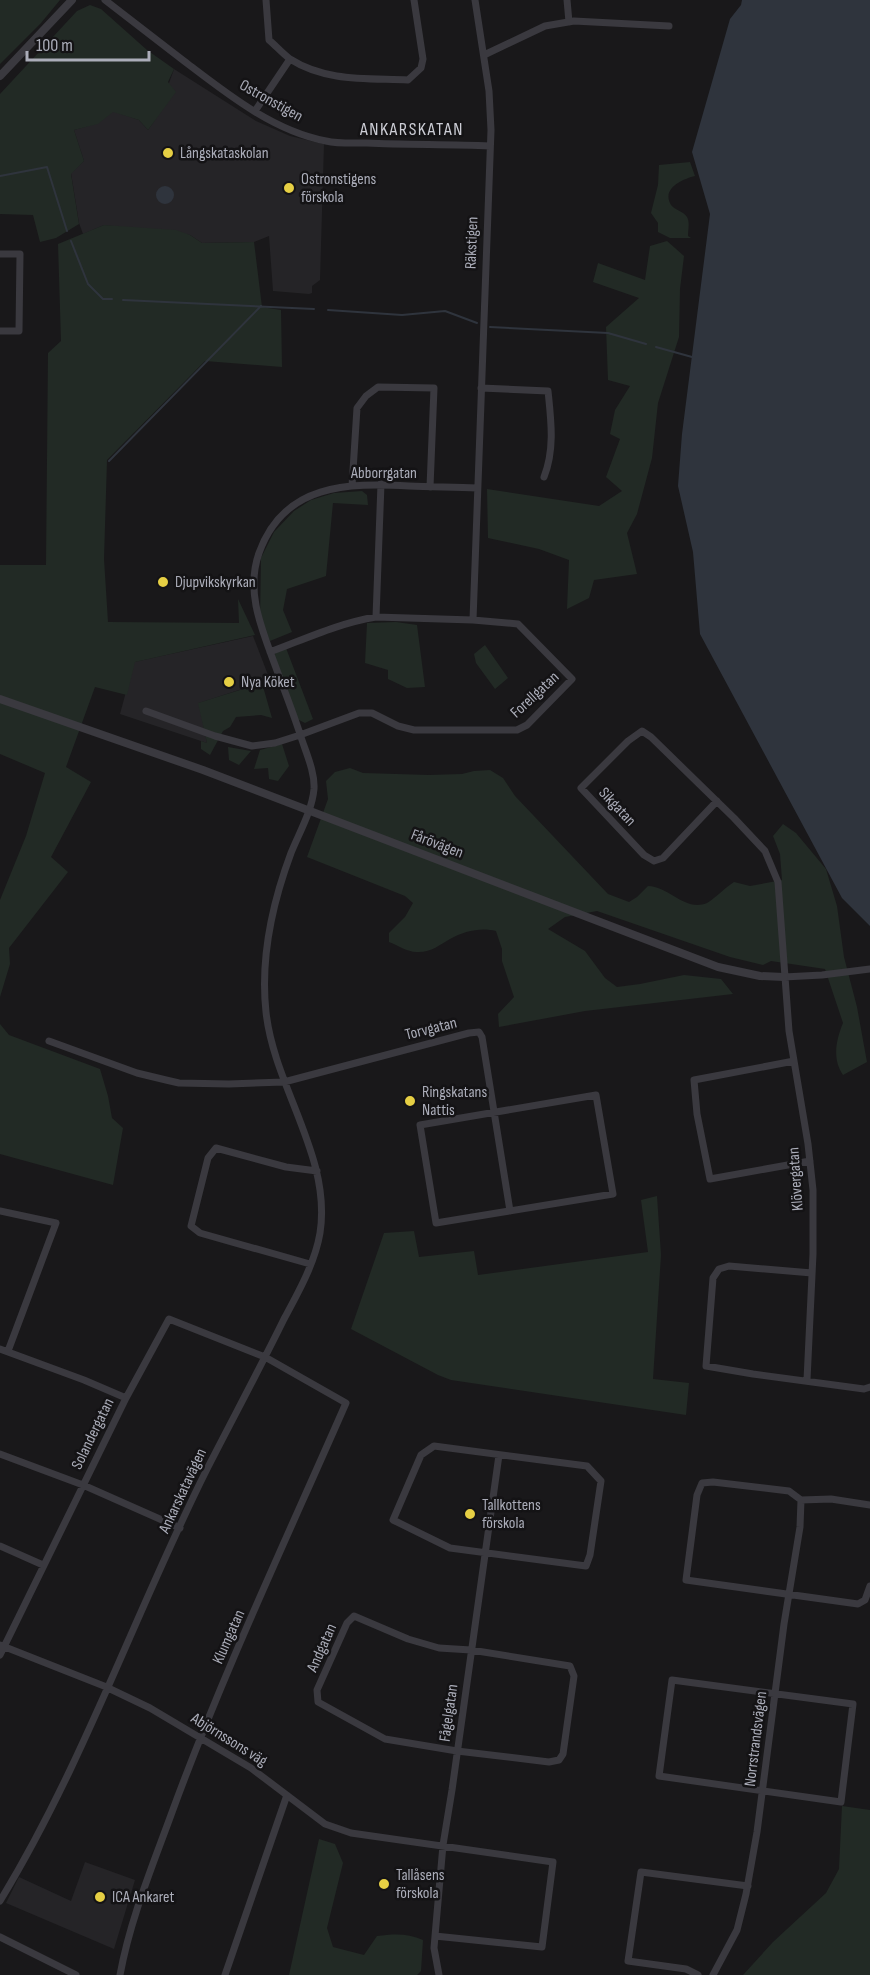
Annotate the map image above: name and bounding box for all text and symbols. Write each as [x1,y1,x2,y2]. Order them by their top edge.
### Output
scale bar [27,24,148,62]
text: 100 m [36,35,73,56]
street label: Ostronstigen [236,76,306,126]
district label: ANKARSKATAN [359,119,464,140]
place label: Långskataskolan [180,144,269,163]
marker: Långskataskolan [161,146,175,160]
place label: Ostronstigens förskola [301,170,377,207]
marker: Ostronstigens förskola [282,181,296,195]
street label: Räkstigen [462,216,482,270]
street label: Abborrgatan [350,464,417,483]
place label: Djupvikskyrkan [175,573,256,592]
marker: Djupvikskyrkan [156,575,170,589]
street label: Forellgatan [507,668,563,722]
place label: Nya Köket [241,673,295,692]
marker: Nya Köket [222,675,236,689]
street label: Sikgatan [594,784,640,830]
street label: Fårövägen [408,825,466,863]
street label: Torvgatan [403,1013,459,1045]
place label: Ringskatans Nattis [422,1083,487,1120]
marker: Ringskatans Nattis [403,1094,417,1108]
street label: Klövergatan [784,1147,808,1211]
street label: Solandergatan [68,1395,118,1473]
street label: Ankarskatavägen [155,1446,211,1537]
place label: Tallkottens förskola [482,1496,541,1533]
marker: Tallkottens förskola [463,1507,477,1521]
street label: Klumgatan [209,1607,249,1667]
street label: Andgatan [303,1621,341,1676]
street label: Fågelgatan [436,1683,462,1743]
street label: Norrstrandsvägen [741,1690,771,1788]
street label: Abjörnssons väg [187,1709,271,1771]
place label: Tallåsens förskola [396,1866,445,1903]
marker: Tallåsens förskola [377,1877,391,1891]
place label: ICA Ankaret [112,1888,174,1907]
marker: ICA Ankaret [93,1890,107,1904]

